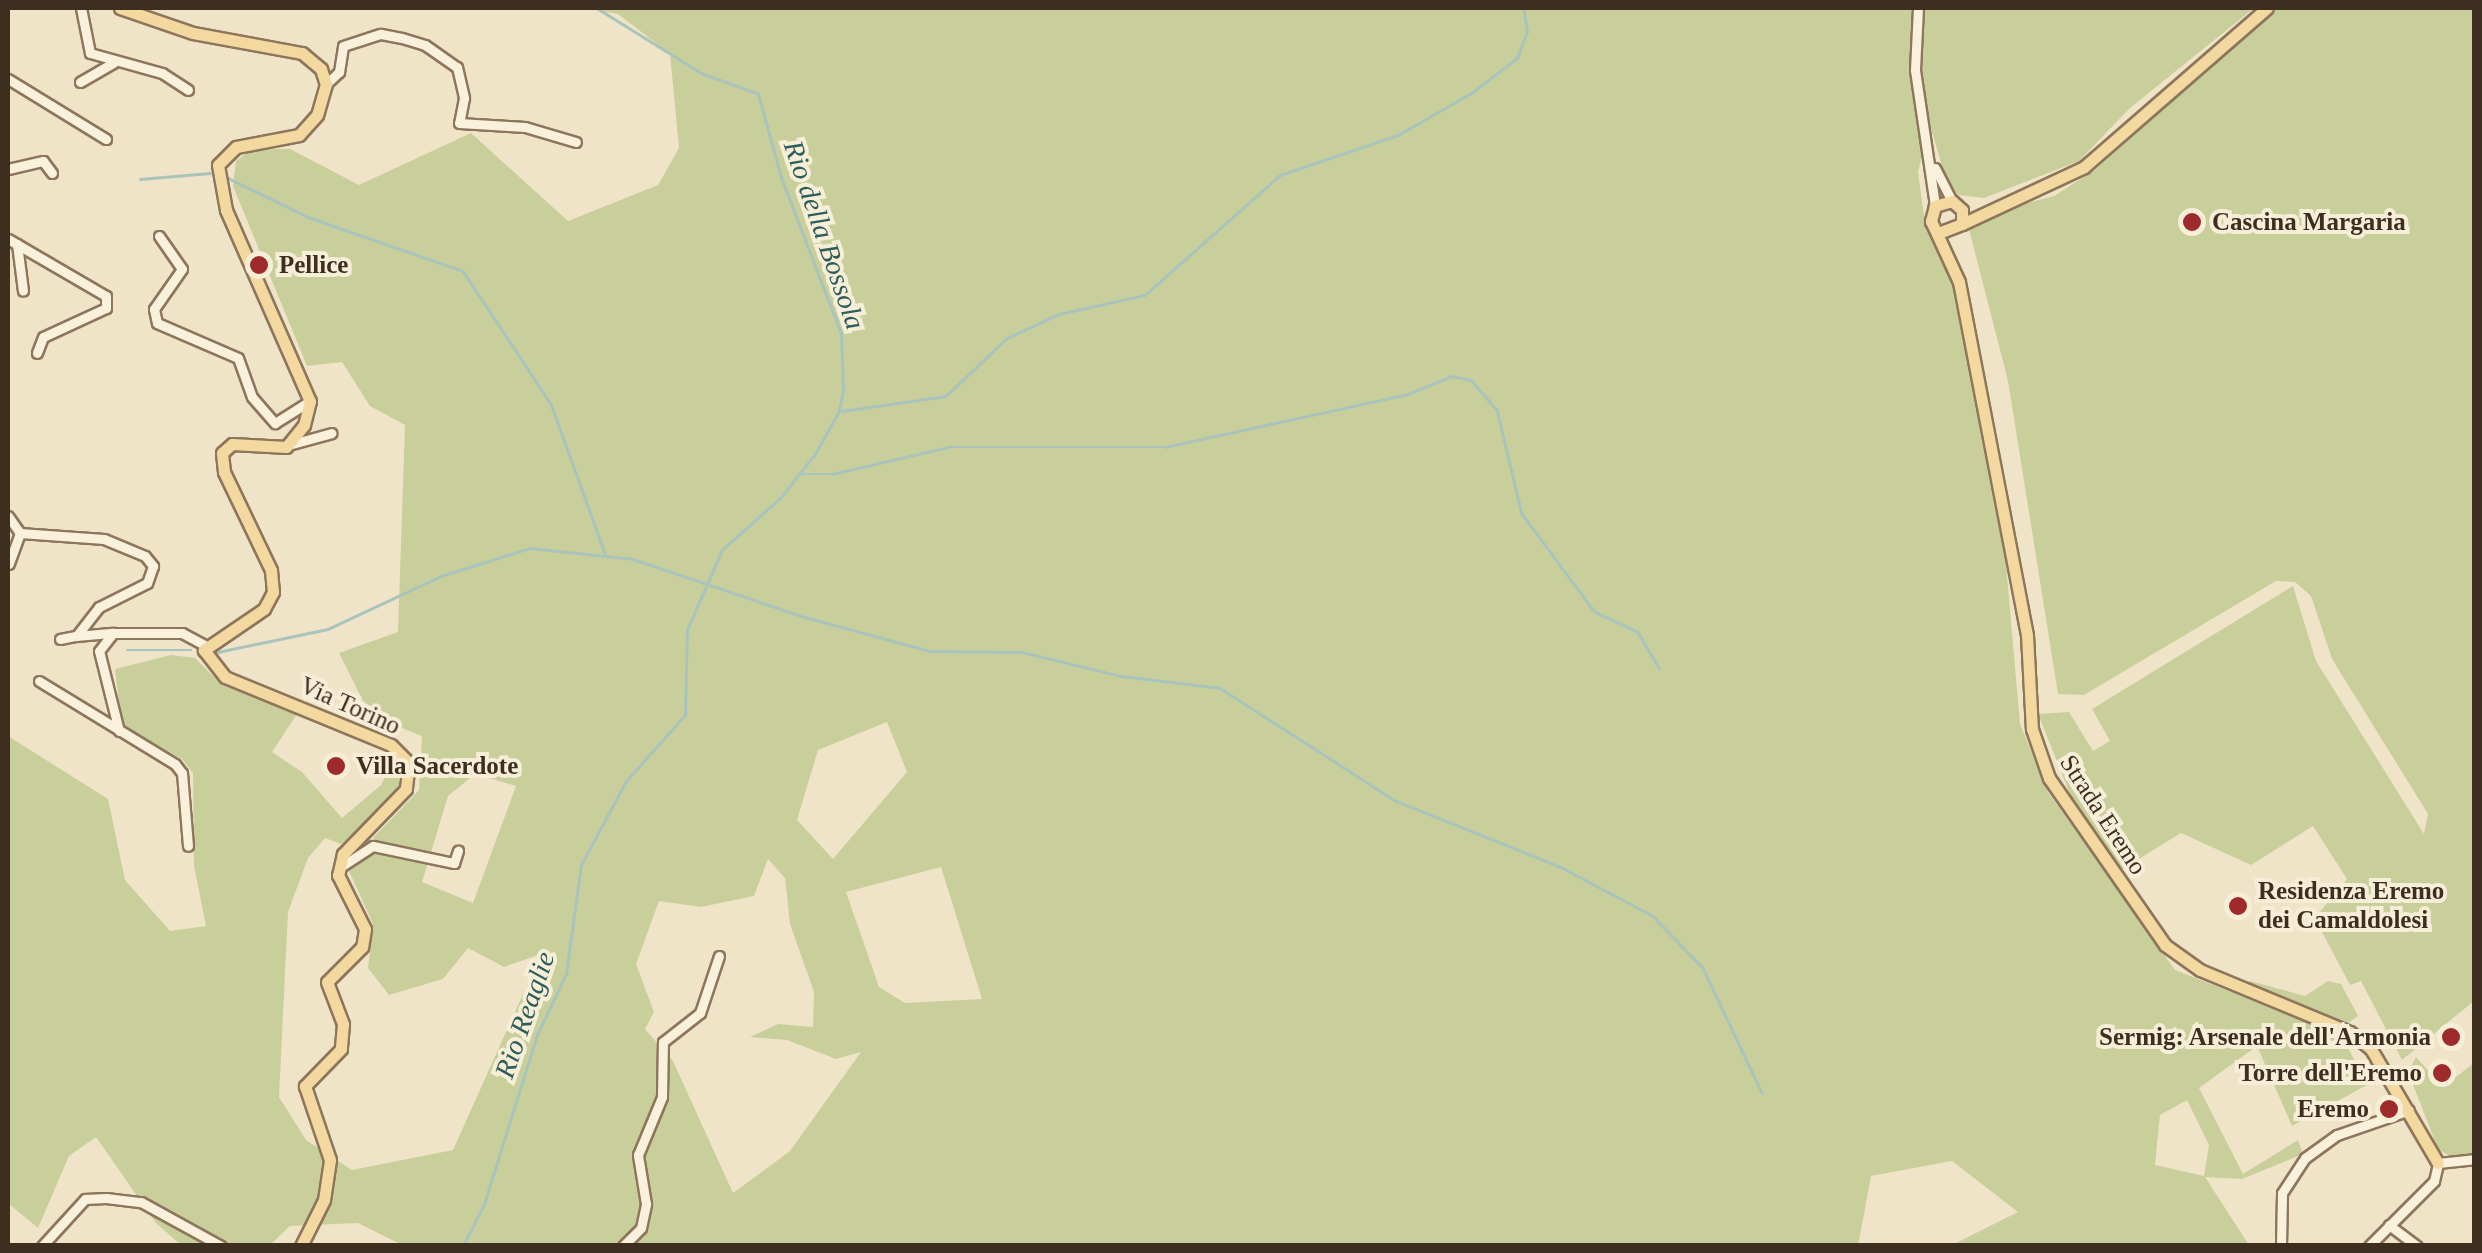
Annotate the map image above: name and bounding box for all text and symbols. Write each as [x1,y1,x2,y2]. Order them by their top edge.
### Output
water label: Rio della Bossola [776,136,872,334]
place label: Cascina Margaria [2212,207,2406,237]
marker: Cascina Margaria [2181,211,2203,233]
place label: Pellice [279,250,348,280]
marker: Pellice [248,254,270,276]
street label: Via Torino [295,671,405,741]
street label: Strada Eremo [2053,749,2153,881]
place label: Villa Sacerdote [356,751,518,781]
marker: Villa Sacerdote [325,755,347,777]
place label: Residenza Eremo dei Camaldolesi [2258,877,2444,936]
marker: Residenza Eremo dei Camaldolesi [2227,895,2249,917]
water label: Rio Reaglie [488,947,562,1083]
place label: Sermig: Arsenale dell'Armonia [2098,1022,2431,1052]
marker: Sermig: Arsenale dell'Armonia [2440,1026,2462,1048]
place label: Torre dell'Eremo [2238,1058,2422,1088]
marker: Torre dell'Eremo [2431,1062,2453,1084]
place label: Eremo [2297,1094,2369,1124]
marker: Eremo [2378,1098,2400,1120]

